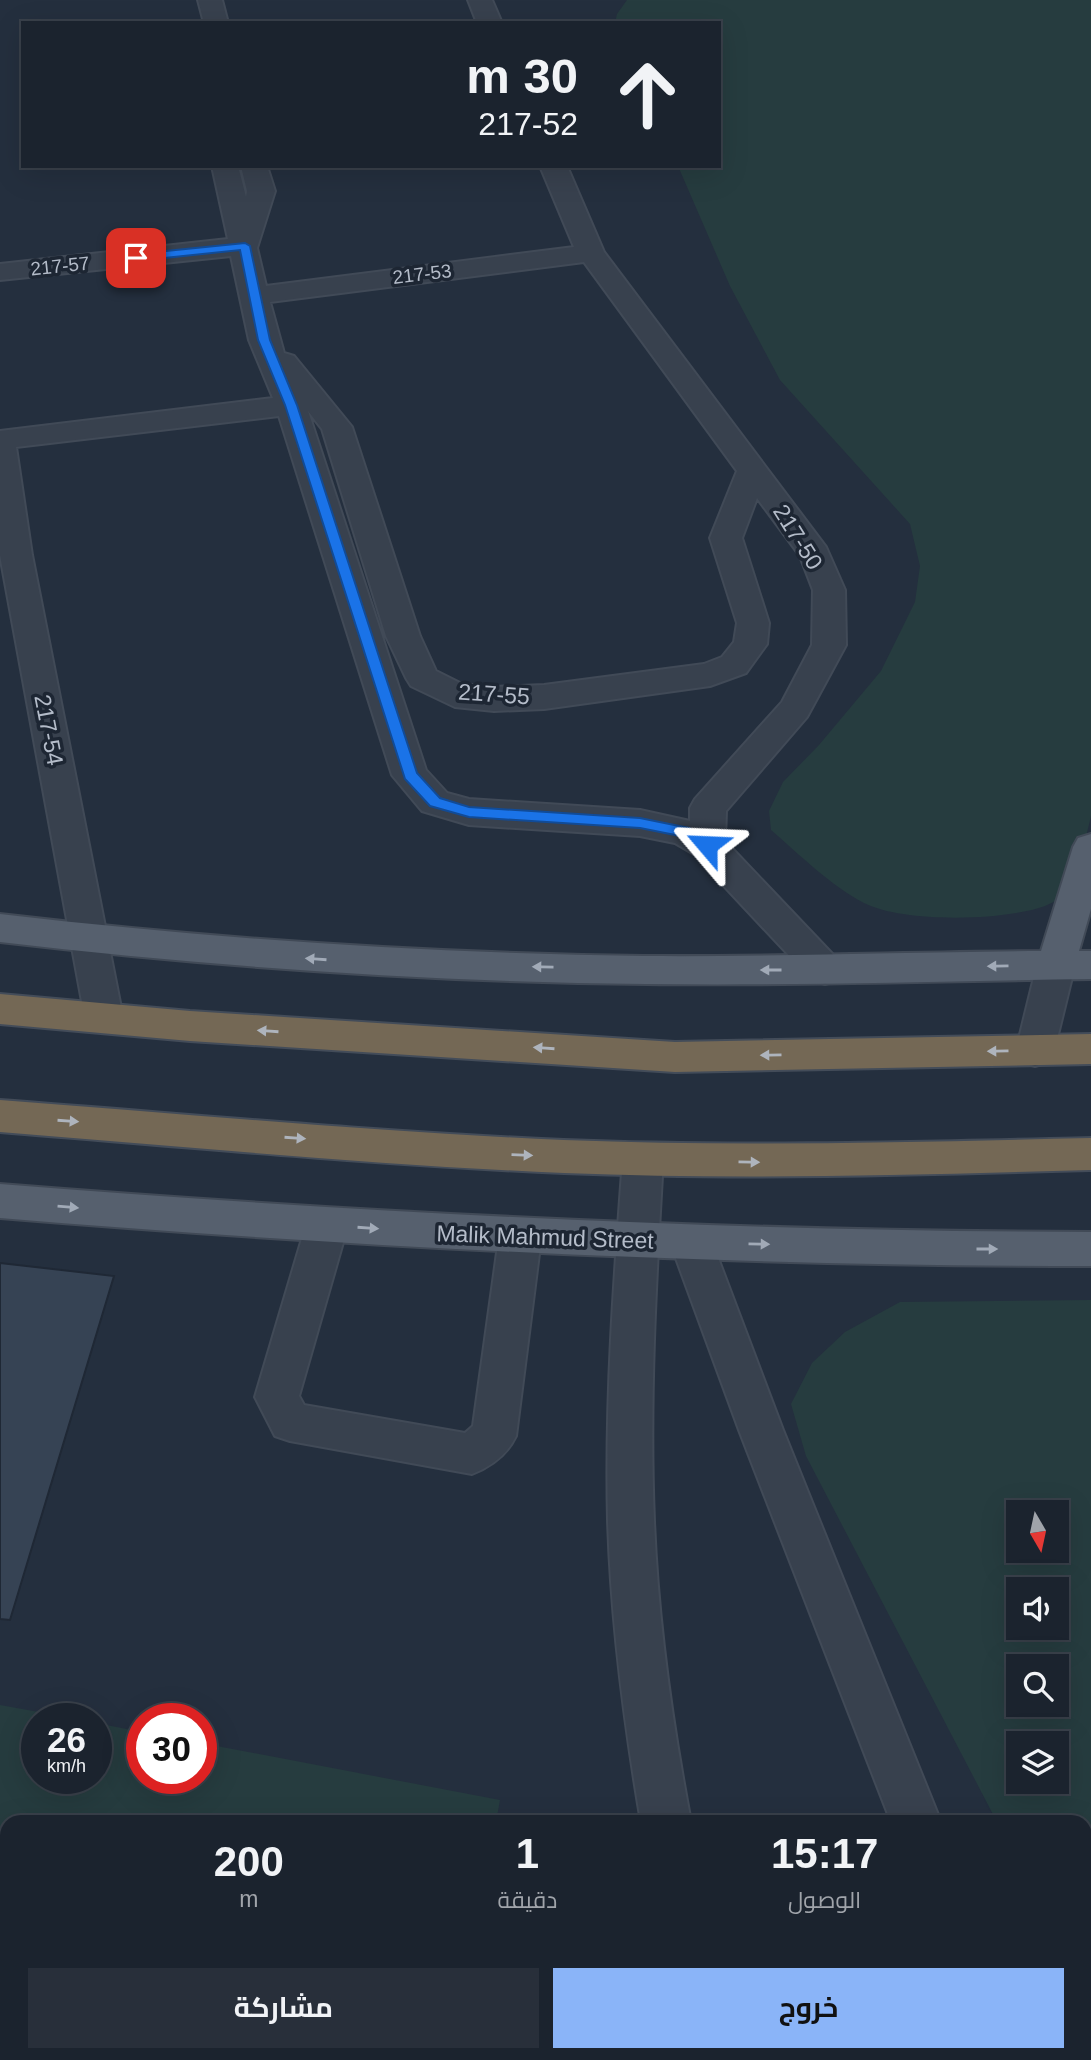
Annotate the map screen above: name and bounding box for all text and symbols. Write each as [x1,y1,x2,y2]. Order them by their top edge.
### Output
text: 30 m [466,49,578,103]
icon: ahead [602,49,693,140]
text: 217-52 [478,106,578,142]
pin [106,228,166,288]
icon: arrive [117,239,155,277]
street label: 217-57 [29,252,91,280]
street label: 217-53 [391,260,453,288]
street label: 217-50 [768,500,828,574]
street label: 217-55 [457,679,531,709]
street label: 217-54 [29,692,69,768]
position arrow [670,808,744,882]
one-way arrow [305,953,327,964]
one-way arrow [987,961,1009,972]
one-way arrow [532,962,554,973]
one-way arrow [760,964,782,976]
one-way arrow [256,1025,278,1036]
one-way arrow [532,1043,554,1054]
one-way arrow [987,1045,1009,1057]
one-way arrow [760,1049,782,1061]
one-way arrow [57,1116,79,1127]
one-way arrow [284,1133,306,1144]
one-way arrow [511,1149,533,1160]
one-way arrow [738,1156,760,1168]
one-way arrow [57,1202,79,1213]
street label: Malik Mahmud Street [436,1220,655,1254]
one-way arrow [357,1223,379,1234]
one-way arrow [748,1238,770,1250]
one-way arrow [976,1244,998,1255]
north arrow [1006,1500,1069,1563]
map controls [1006,1500,1069,1794]
button: sound [1006,1577,1069,1640]
button: search [1006,1654,1069,1717]
speed limit sign: 30 [126,1703,217,1794]
text: 26 [47,1720,86,1759]
button: layers [1006,1731,1069,1794]
text: km/h [47,1756,86,1776]
text: 1 [516,1830,539,1877]
text: 15:17 [771,1830,878,1877]
text: 200 [214,1838,284,1885]
text: m [239,1886,258,1912]
text: دقيقة [497,1887,557,1913]
text: الوصول [788,1887,861,1913]
button: مشاركة [28,1968,539,2048]
button: خروج [553,1968,1064,2048]

